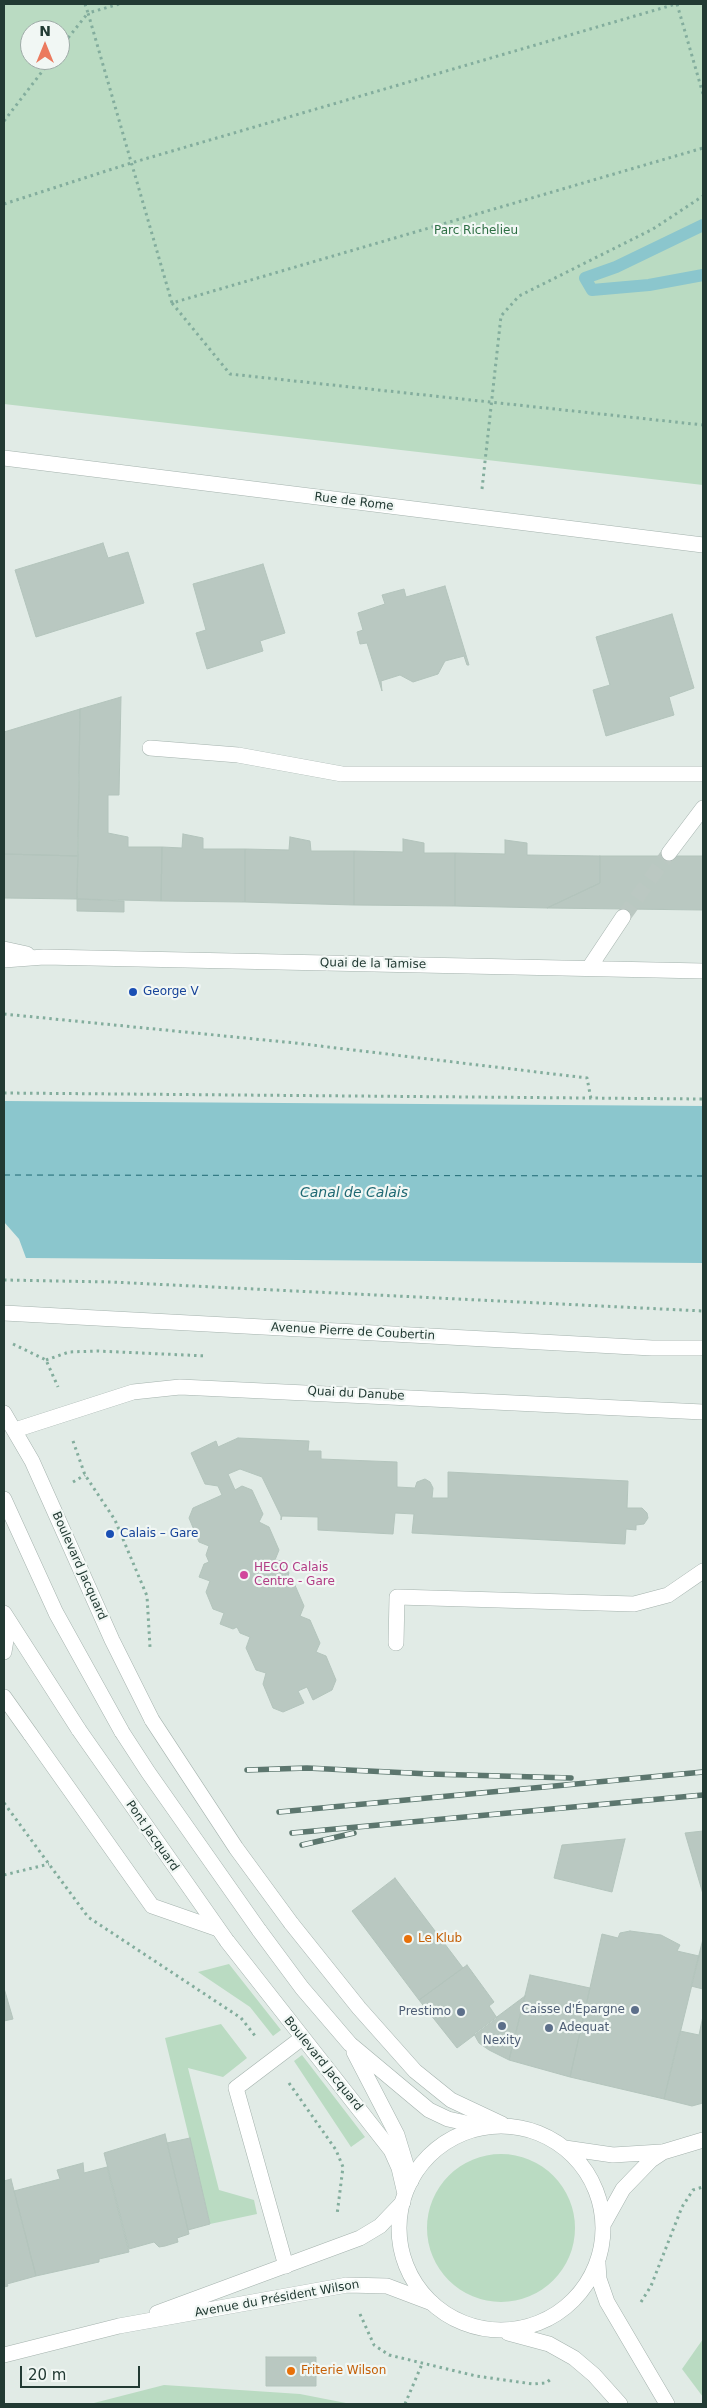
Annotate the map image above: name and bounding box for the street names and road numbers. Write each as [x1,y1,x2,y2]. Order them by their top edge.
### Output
street label: Rue de Rome [314,490,394,514]
street label: Quai de la Tamise [320,956,426,972]
street label: Avenue Pierre de Coubertin [271,1321,435,1343]
street label: Quai du Danube [307,1384,405,1404]
street label: Boulevard Jacquard [49,1510,109,1622]
street label: Pont Jacquard [122,1798,182,1874]
street label: Boulevard Jacquard [281,2014,365,2114]
street label: Avenue du Président Wilson [194,2277,360,2321]

